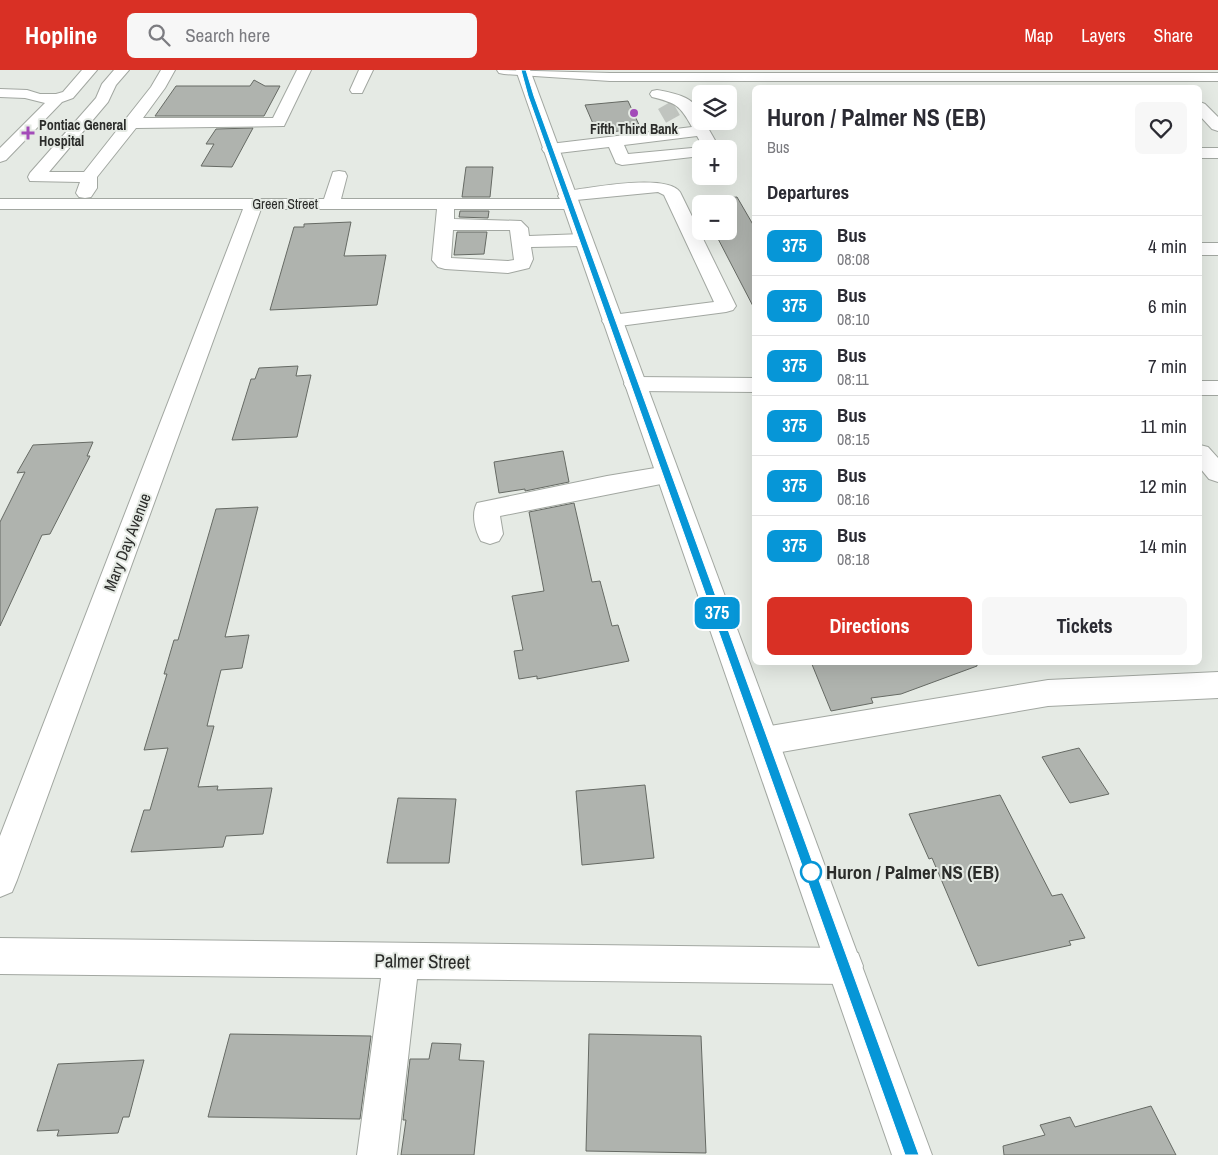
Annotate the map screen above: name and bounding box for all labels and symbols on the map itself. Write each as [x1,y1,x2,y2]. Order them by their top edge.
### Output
marker: Fifth Third Bank [628,107,640,119]
place label: Pontiac General Hospital [39,116,126,150]
place label: Fifth Third Bank [590,120,679,138]
marker: Pontiac General Hospital [21,126,35,140]
street label: Green Street [252,195,318,213]
street label: Mary Day Avenue [98,490,156,594]
line badge: 375 [688,597,746,629]
place label: Huron / Palmer NS (EB) [826,859,999,885]
marker: Huron / Palmer NS (EB) [800,861,822,883]
street label: Palmer Street [374,947,471,975]

